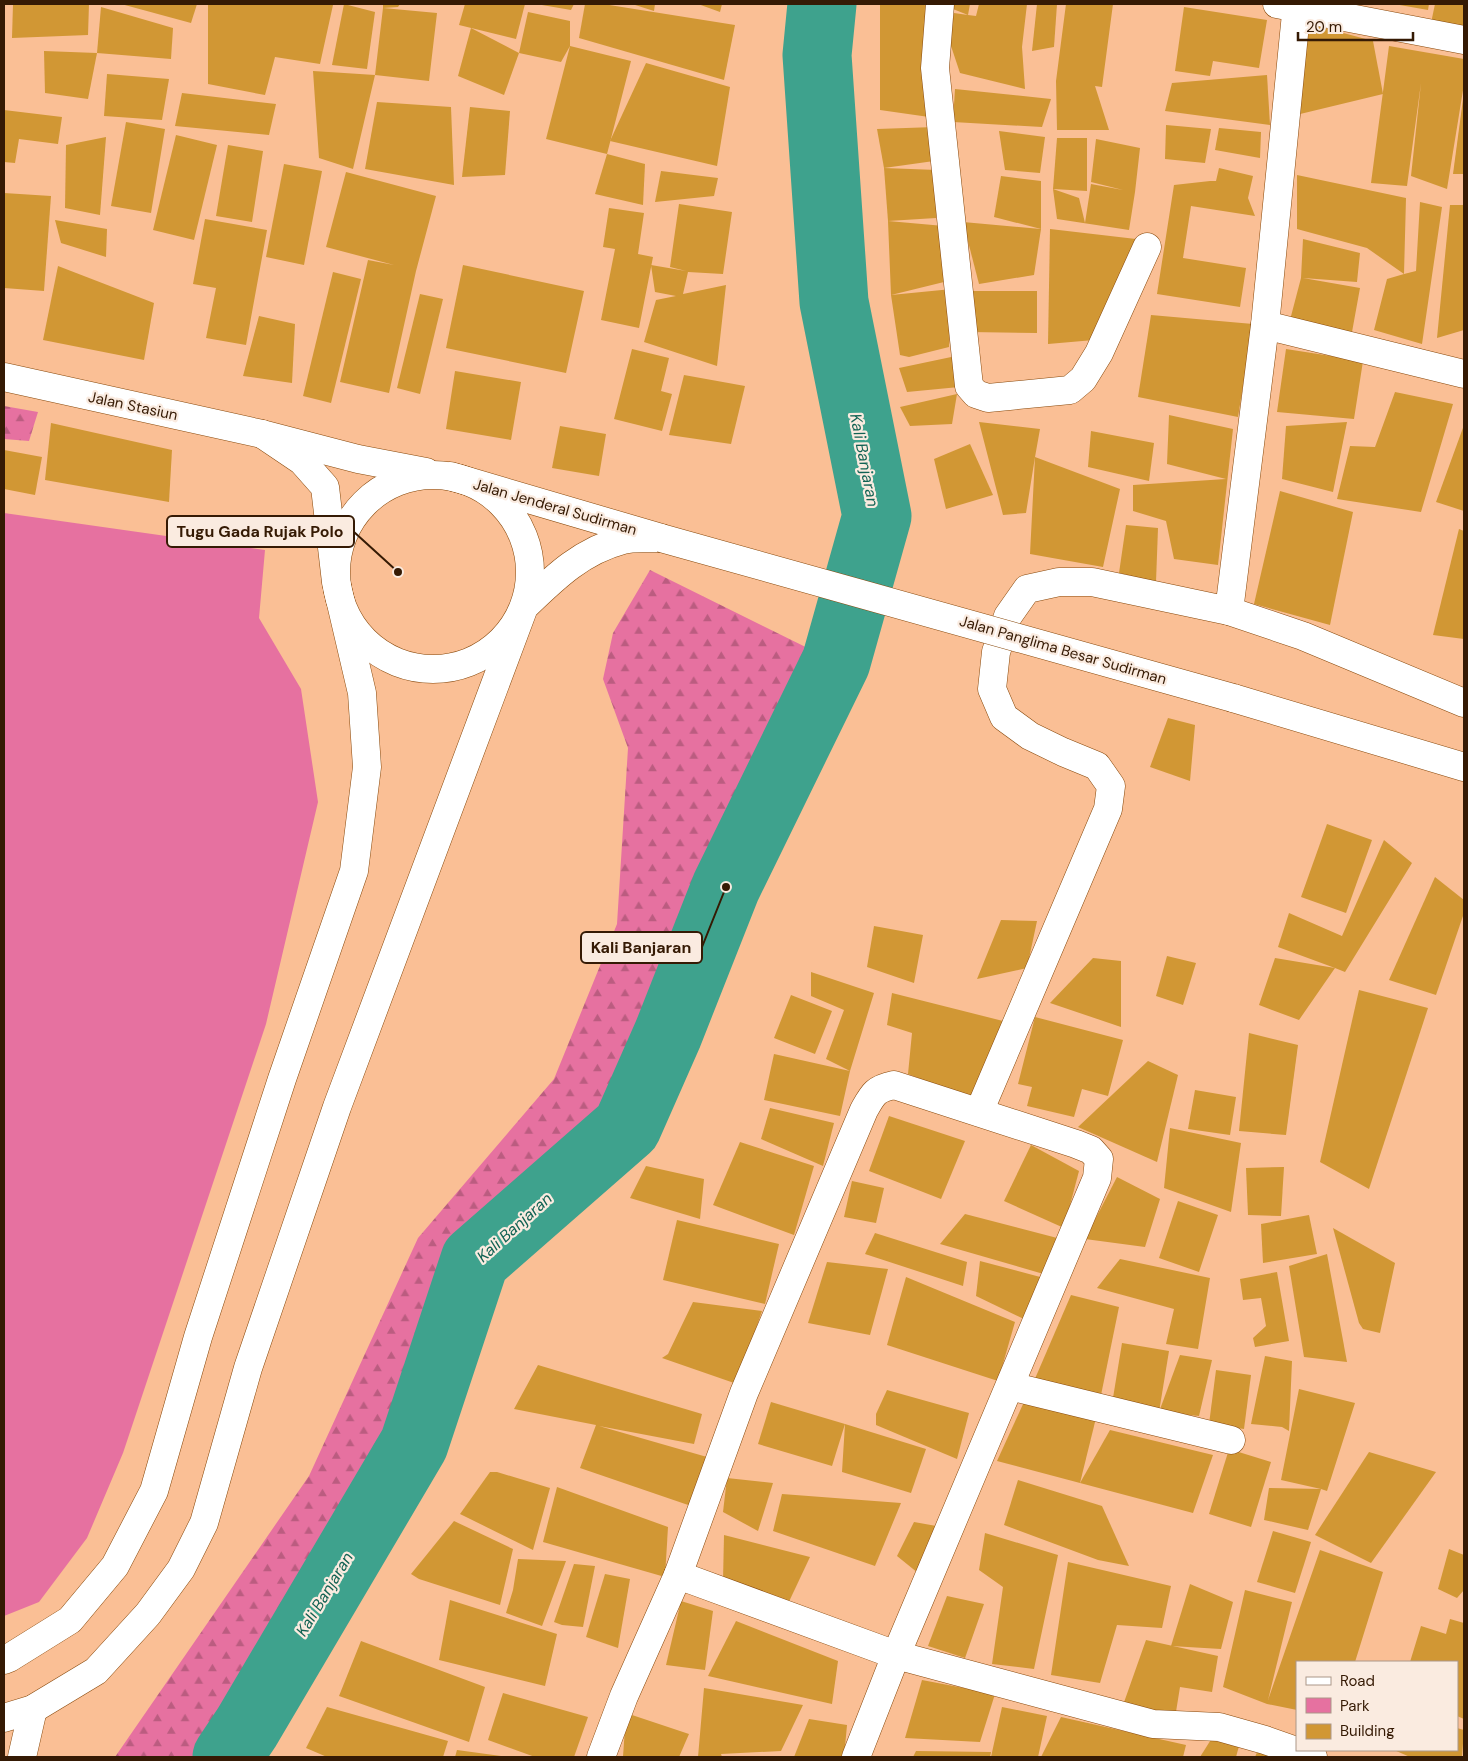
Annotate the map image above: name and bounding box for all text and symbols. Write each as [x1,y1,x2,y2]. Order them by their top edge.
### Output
scale bar [1298,10,1413,42]
text: 20 m [1306,17,1342,37]
street label: Jalan Stasiun [86,387,180,425]
water label: Kali Banjaran [845,412,884,508]
street label: Jalan Jenderal Sudirman [471,474,639,540]
callout: Tugu Gada Rujak Polo [167,516,354,547]
text: Tugu Gada Rujak Polo [176,521,344,542]
street label: Jalan Panglima Besar Sudirman [957,611,1169,689]
callout: Kali Banjaran [581,932,702,963]
text: Kali Banjaran [591,937,691,958]
water label: Kali Banjaran [472,1188,556,1267]
water label: Kali Banjaran [291,1548,358,1640]
legend [1296,1661,1458,1751]
text: Road [1340,1671,1375,1691]
text: Park [1340,1696,1370,1716]
text: Building [1340,1721,1395,1741]

